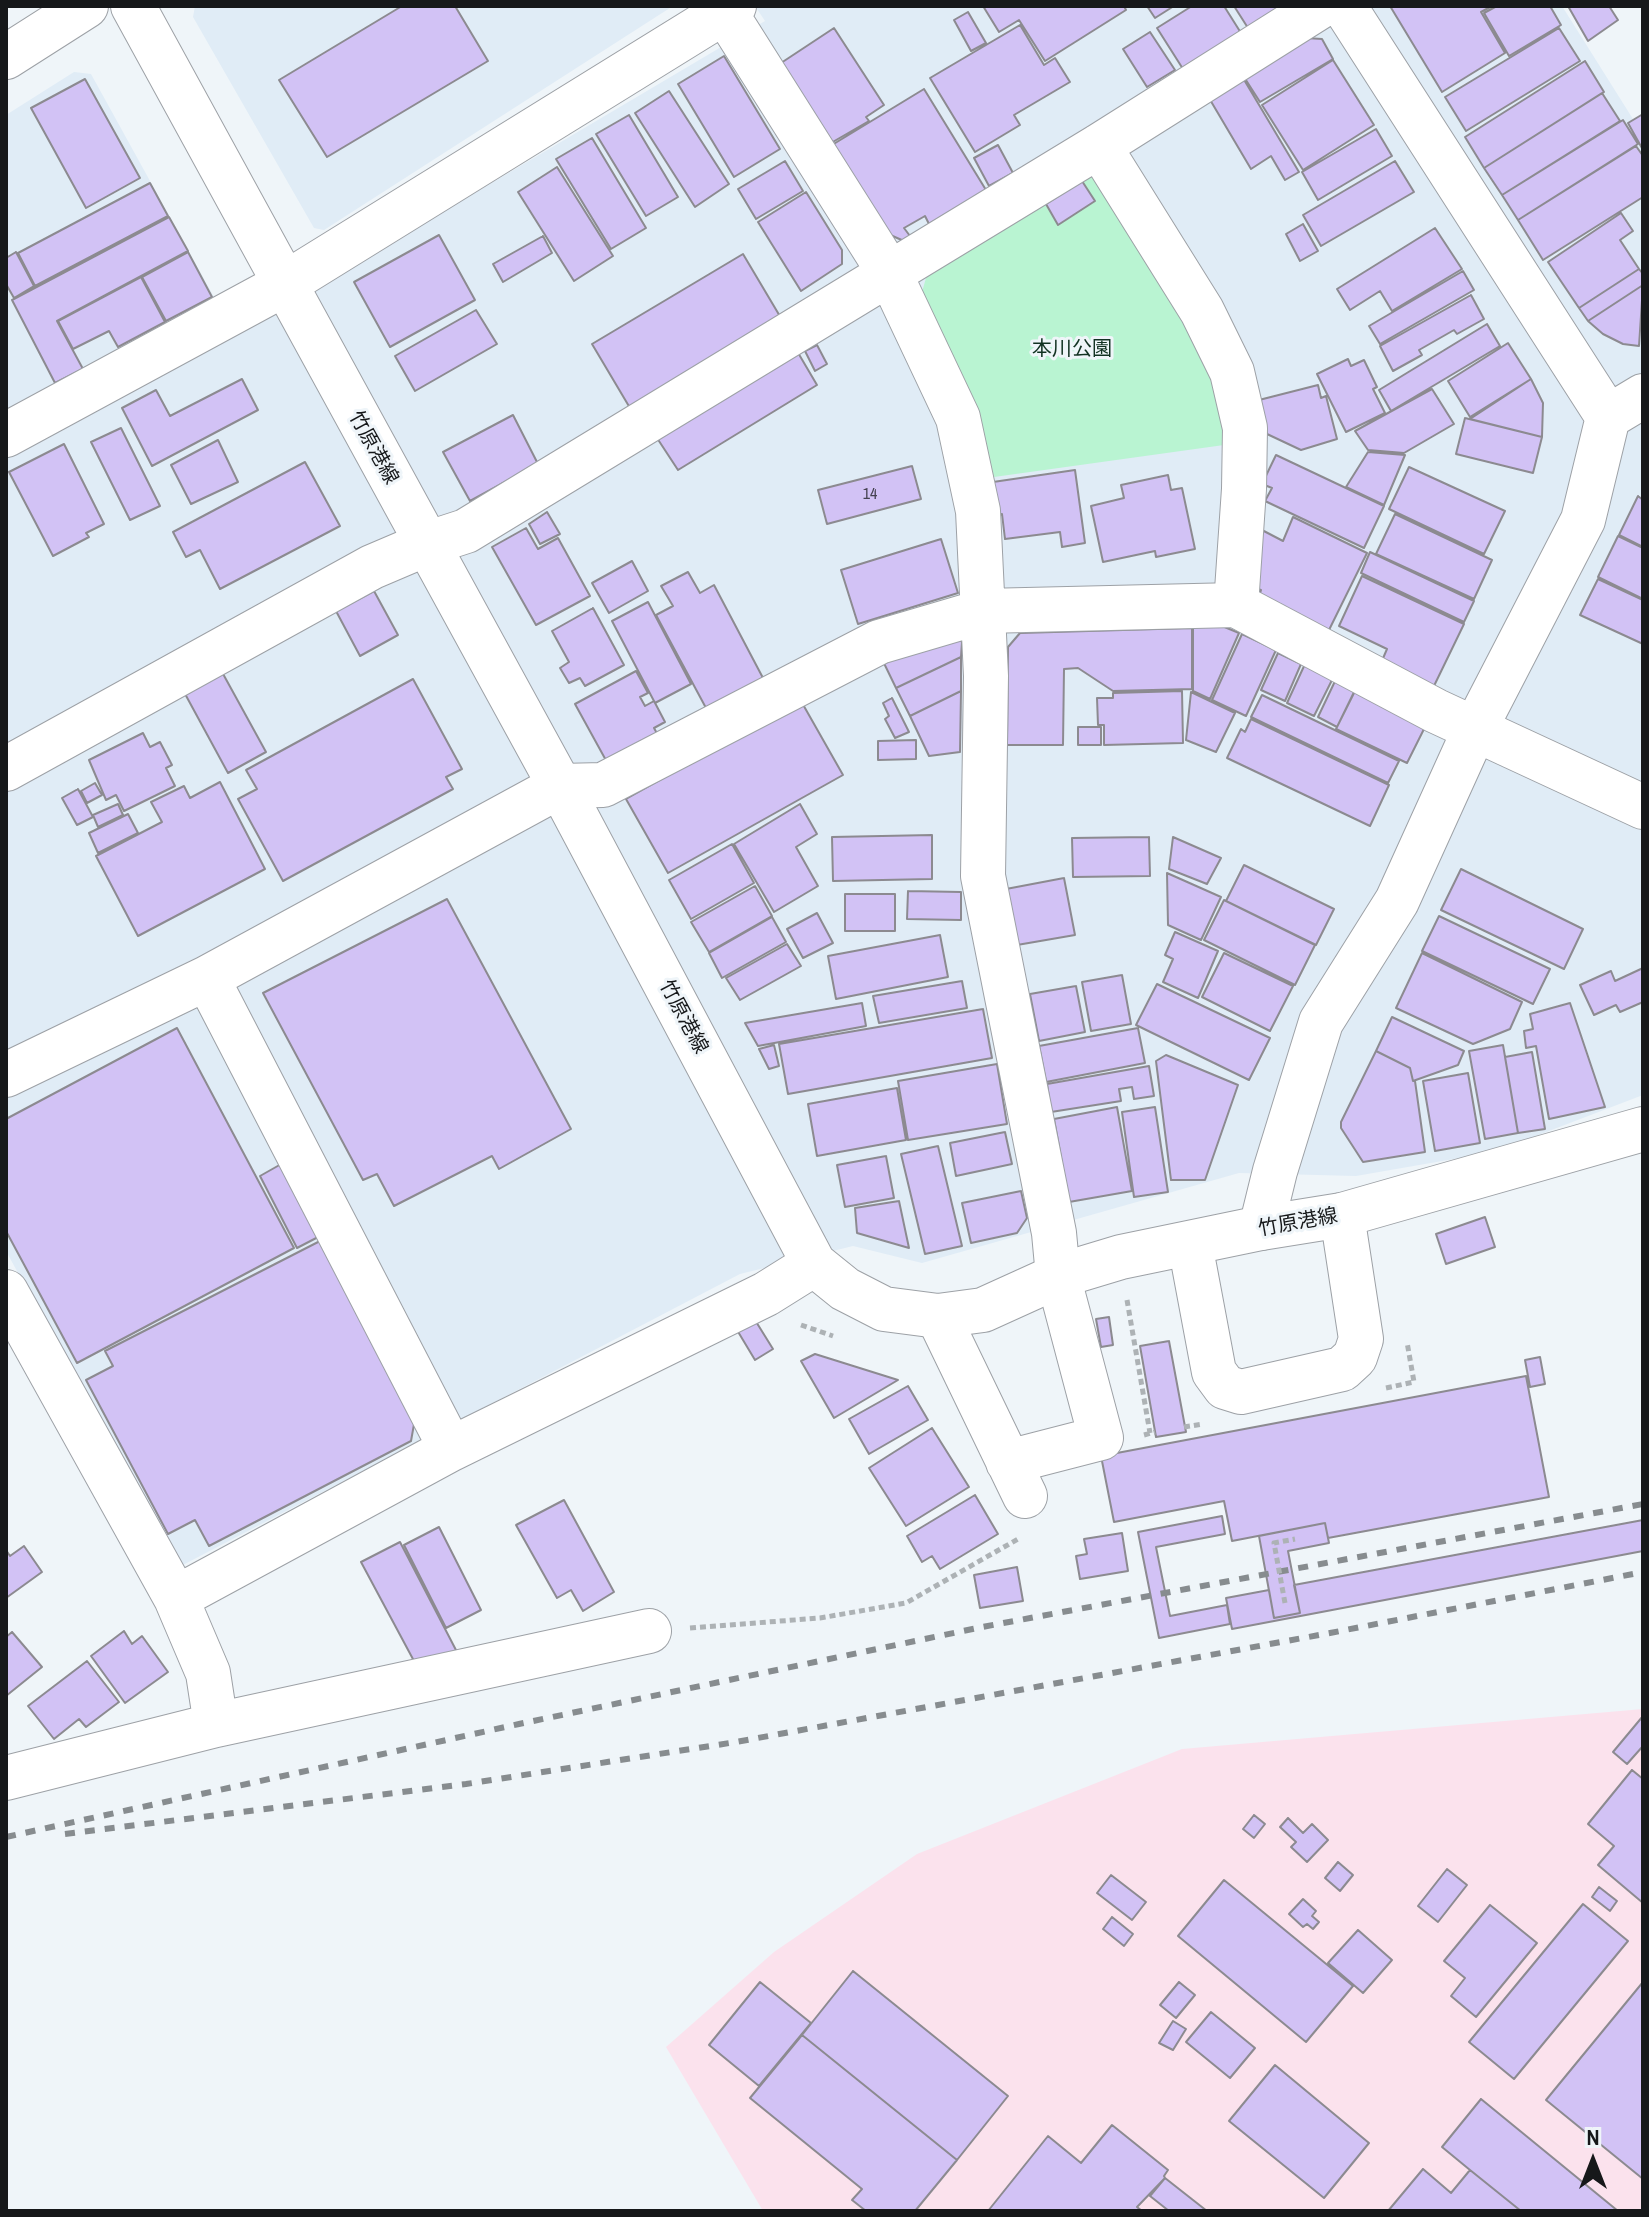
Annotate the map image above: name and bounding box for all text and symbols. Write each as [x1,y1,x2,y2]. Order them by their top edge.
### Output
park label: 本川公園 [1032,338,1112,362]
street label: 竹原港線 [343,407,403,489]
house number: 14 [863,485,877,505]
street label: 竹原港線 [654,976,712,1058]
street label: 竹原港線 [1257,1204,1339,1242]
north arrow [1553,2121,1633,2201]
text: N [1586,2122,1600,2152]

